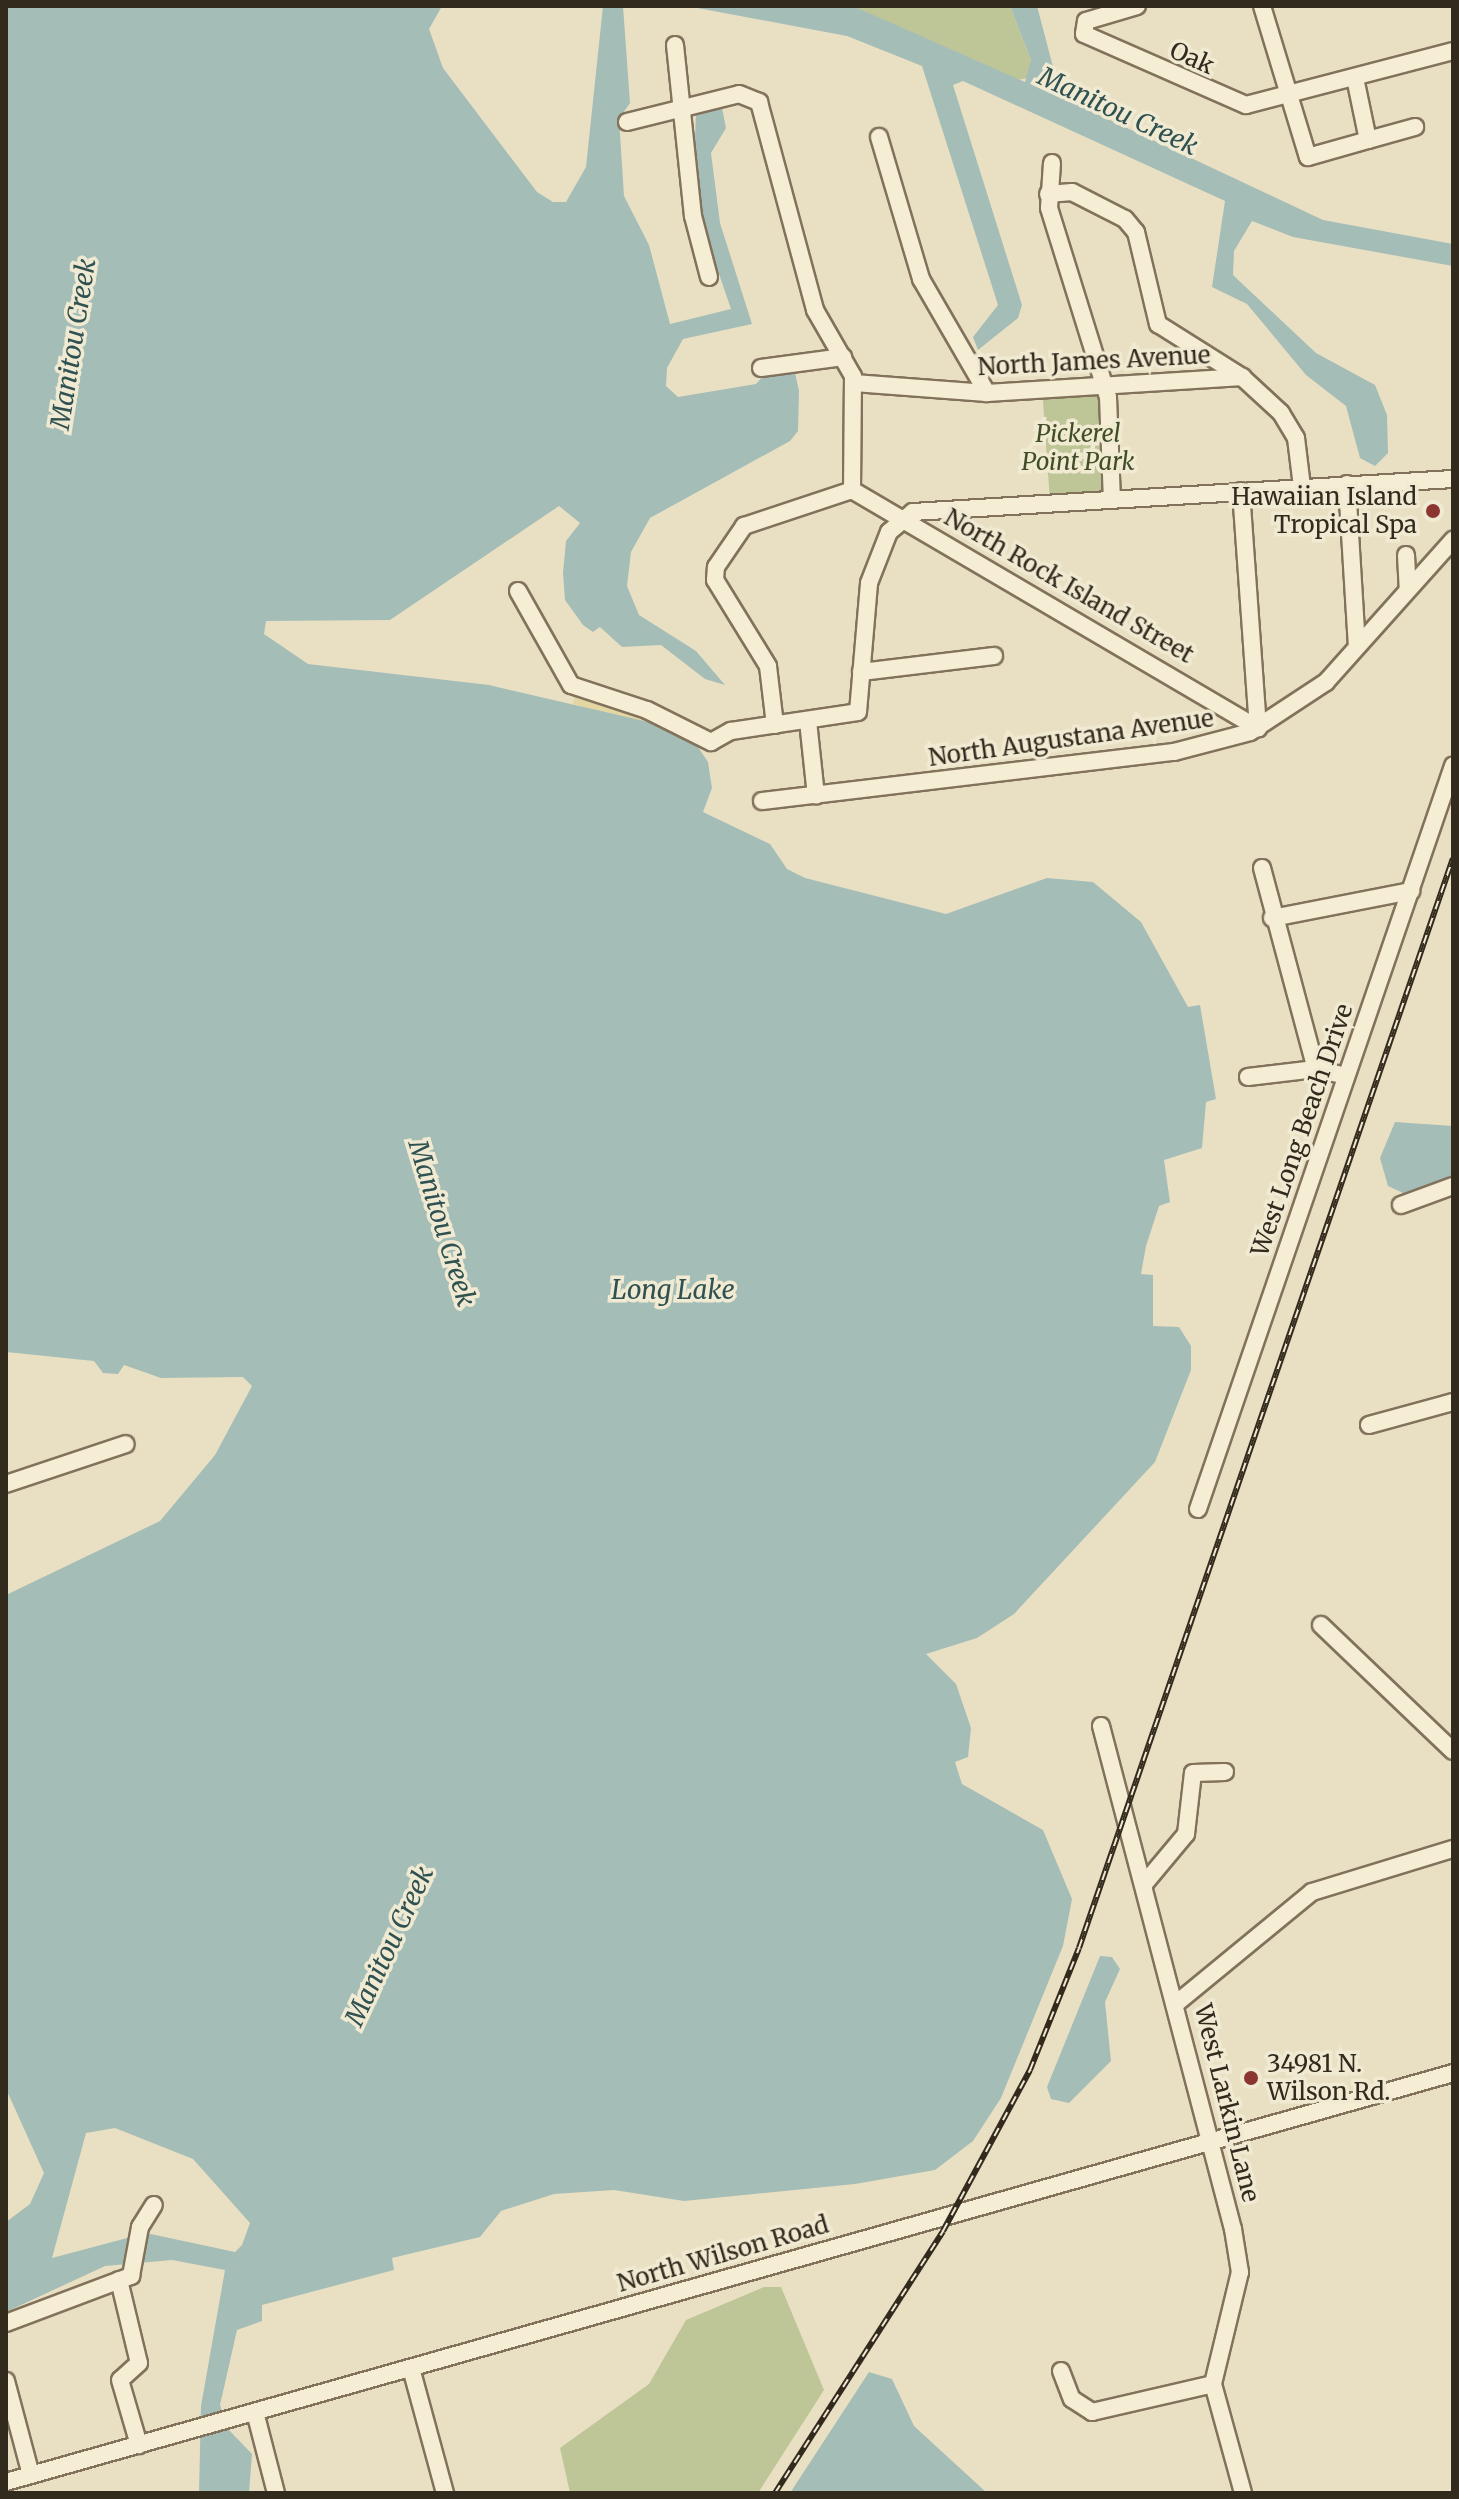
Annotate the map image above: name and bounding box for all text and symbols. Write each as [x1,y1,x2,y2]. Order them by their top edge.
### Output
street label: Oak [1165,36,1219,80]
water label: Manitou Creek [1033,60,1203,162]
water label: Manitou Creek [44,256,102,432]
street label: North James Avenue [977,341,1211,381]
park label: Pickerel Point Park [1021,420,1135,476]
place label: Hawaiian Island Tropical Spa [1231,483,1417,539]
marker: Hawaiian Island Tropical Spa [1424,502,1442,520]
street label: North Rock Island Street [939,503,1199,669]
street label: North Augustana Avenue [927,704,1215,772]
street label: West Long Beach Drive [1245,1000,1359,1260]
water label: Manitou Creek [402,1136,482,1310]
water label: Long Lake [611,1274,735,1306]
water label: Manitou Creek [338,1861,440,2031]
street label: West Larkin Lane [1189,2001,1265,2205]
place label: 34981 N. Wilson Rd. [1267,2050,1390,2106]
marker: 34981 N. Wilson Rd. [1242,2069,1260,2087]
street label: North Wilson Road [614,2210,832,2298]

